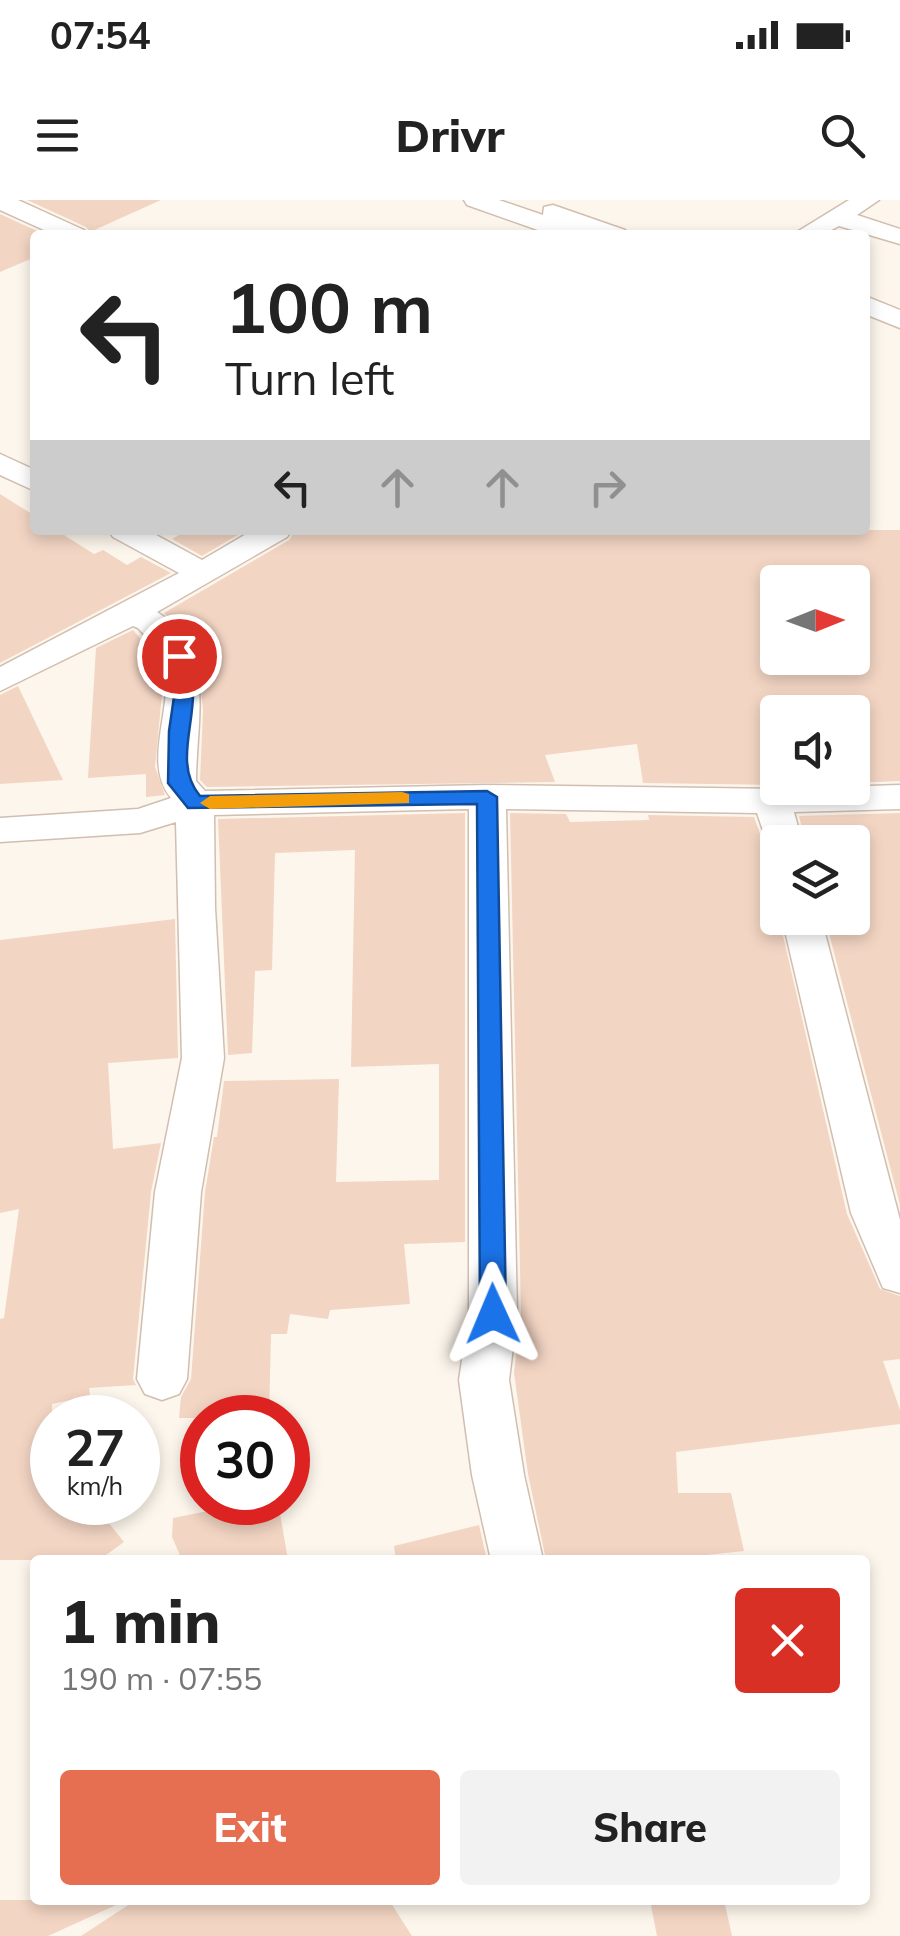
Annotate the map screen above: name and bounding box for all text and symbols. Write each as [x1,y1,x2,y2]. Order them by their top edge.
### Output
text: 07:54 [50,11,151,59]
text: Drivr [396,107,504,163]
icon: menu [30,108,85,163]
icon: search [815,108,870,163]
text: 100 m [225,263,433,351]
icon: left [60,270,190,400]
text: Turn left [225,350,394,406]
icon: left [265,460,320,515]
icon: ahead [370,460,425,515]
icon: ahead [475,460,530,515]
icon: right [580,460,635,515]
north arrow [760,565,870,675]
map controls [760,565,870,935]
pin [137,614,222,699]
icon: arrive [152,629,207,684]
button: sound [760,695,870,805]
button: layers [760,825,870,935]
position arrow [441,1262,545,1366]
speed limit sign: 30 [180,1395,310,1525]
text: 27 [65,1416,125,1479]
text: km/h [67,1470,123,1501]
text: 1 min [60,1583,221,1658]
button: close [735,1588,840,1693]
text: 190 m · 07:55 [60,1658,262,1698]
button: Exit [60,1770,440,1885]
button: Share [460,1770,840,1885]

